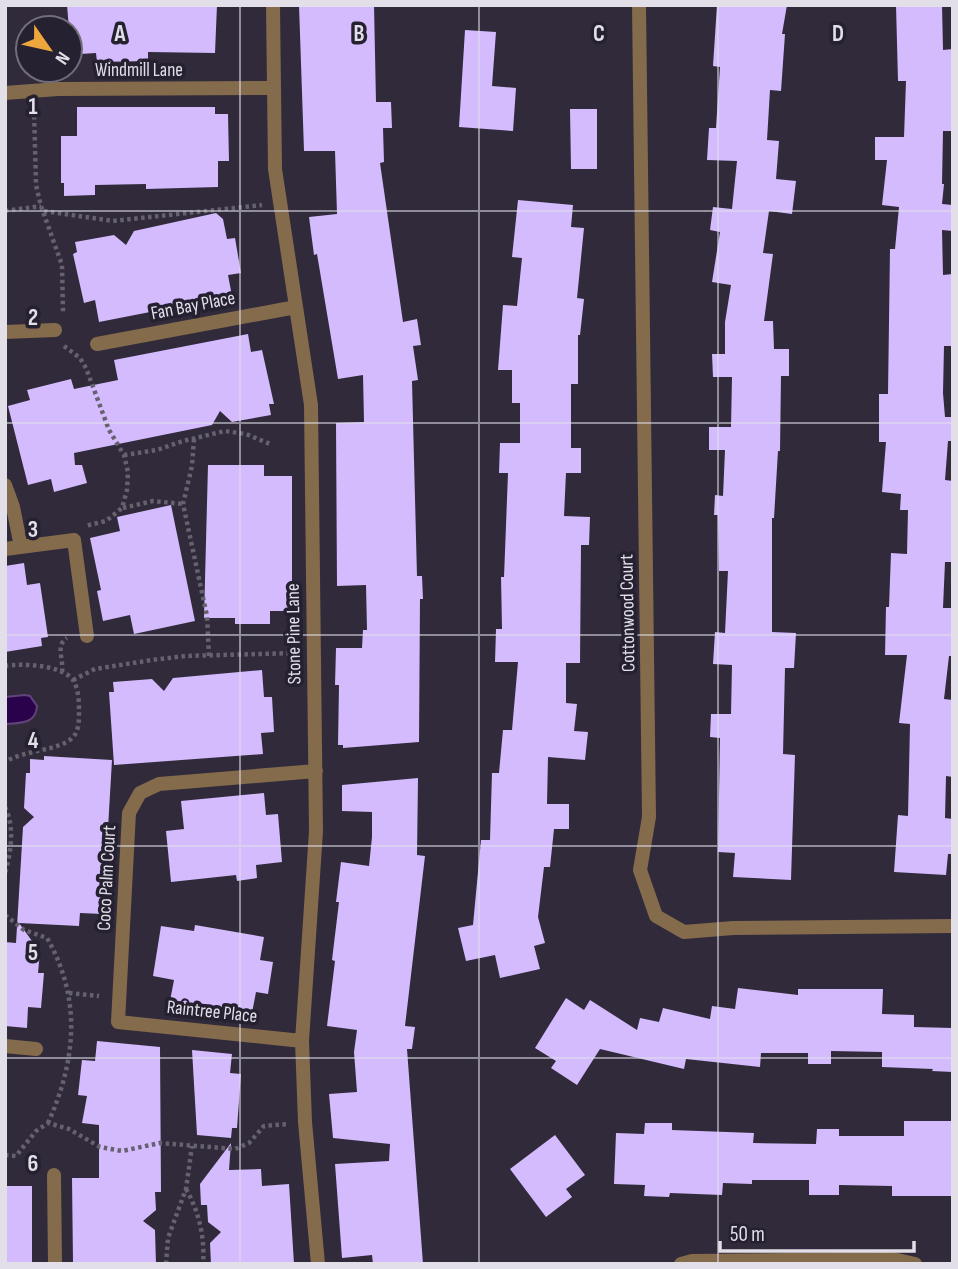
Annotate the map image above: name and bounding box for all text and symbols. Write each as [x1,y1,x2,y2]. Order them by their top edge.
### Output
north arrow [14,14,84,84]
text: A [114,20,127,48]
text: B [354,20,365,48]
text: C [593,20,605,48]
text: D [832,20,844,48]
text: N [49,47,74,68]
street label: Windmill Lane [95,59,183,82]
text: 1 [28,93,38,121]
street label: Fan Bay Place [149,287,237,325]
text: 2 [28,304,38,332]
text: 3 [28,516,38,544]
street label: Cottonwood Court [615,554,641,672]
street label: Stone Pine Lane [282,583,306,685]
text: 4 [28,727,39,755]
street label: Coco Palm Court [93,824,121,931]
text: 5 [28,939,38,967]
street label: Raintree Place [166,996,258,1028]
text: 6 [28,1150,38,1178]
scale bar [720,1210,914,1254]
text: 50 m [730,1222,765,1247]

